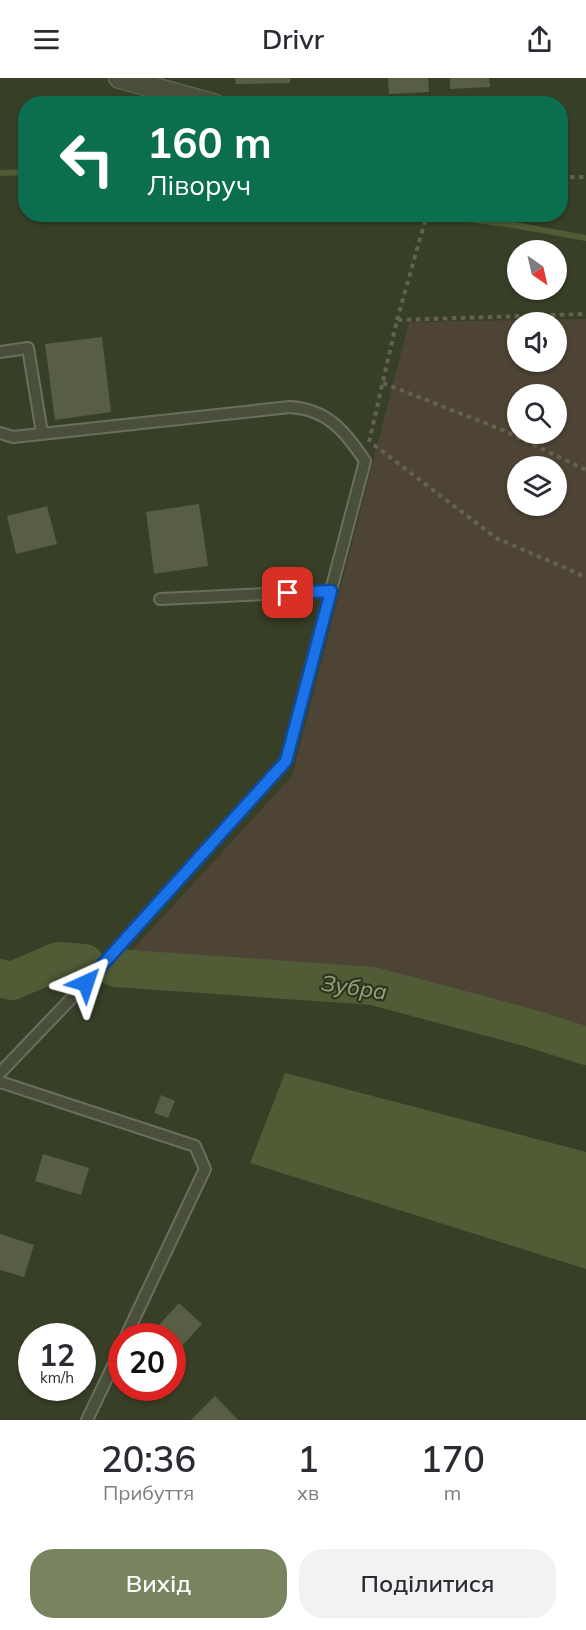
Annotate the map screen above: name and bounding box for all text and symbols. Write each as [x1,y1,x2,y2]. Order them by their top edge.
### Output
text: Drivr [262,22,324,56]
icon: menu [30,23,63,56]
icon: share [523,23,556,56]
text: 160 m [147,116,272,169]
icon: left [48,120,126,198]
text: Ліворуч [147,168,251,202]
north arrow [507,240,567,300]
map controls [507,240,567,516]
button: sound [507,312,567,372]
button: search [507,384,567,444]
button: layers [507,456,567,516]
pin [262,567,313,618]
icon: arrive [271,576,304,609]
position arrow [54,951,118,1015]
water label: Зубра [319,969,389,1005]
speed limit sign: 20 [108,1323,186,1401]
text: 12 [39,1336,75,1374]
text: km/h [40,1368,74,1387]
text: 20:36 [101,1436,196,1481]
text: 1 [297,1436,319,1481]
text: 170 [420,1436,485,1481]
text: Прибуття [103,1480,194,1505]
text: хв [297,1480,319,1505]
text: m [444,1480,461,1505]
button: Вихід [30,1549,287,1618]
button: Поділитися [299,1549,556,1618]

